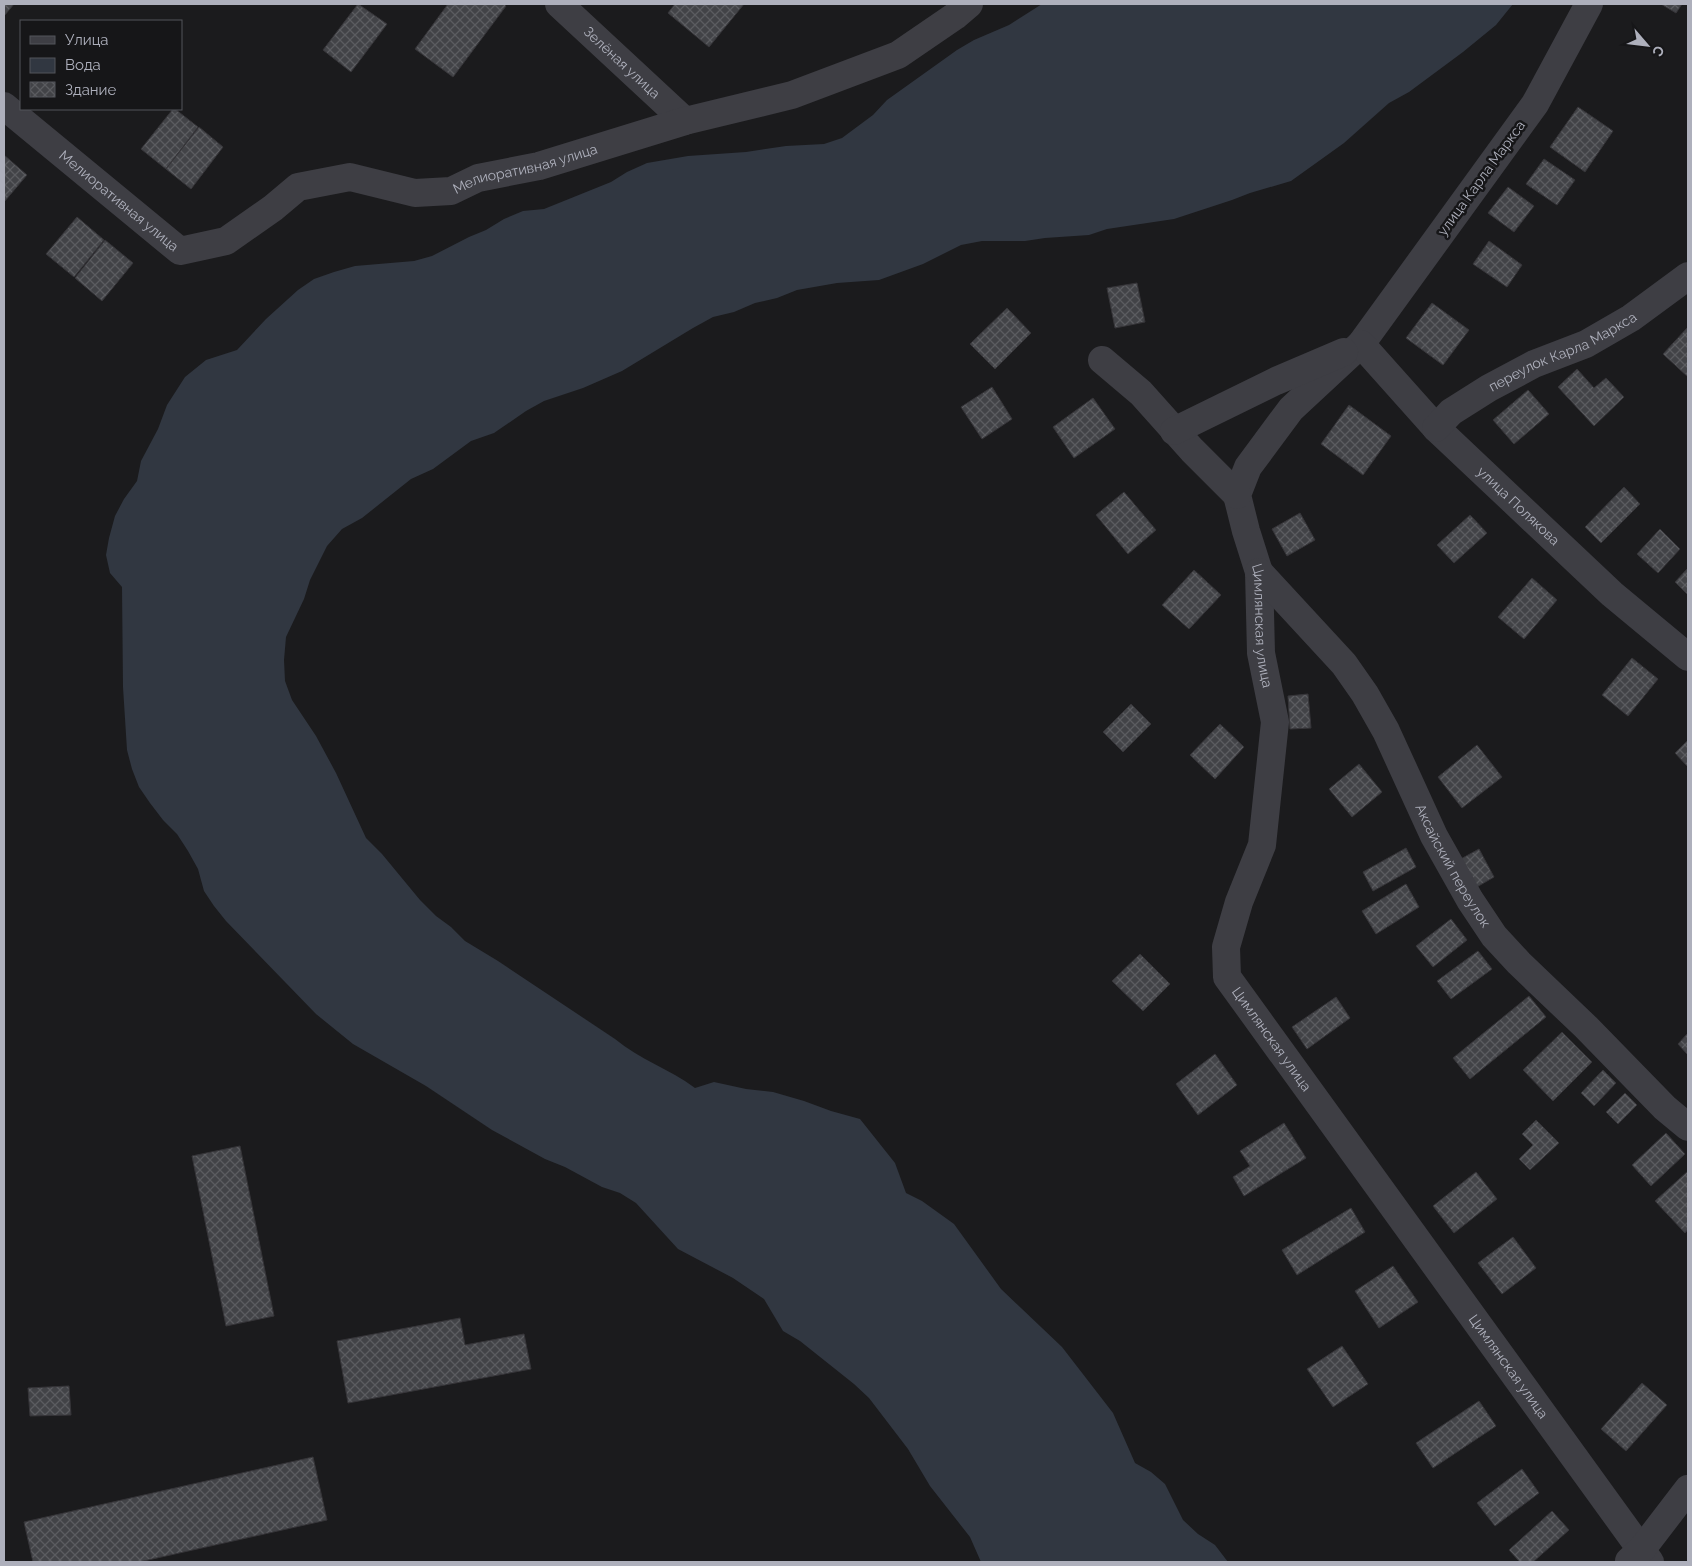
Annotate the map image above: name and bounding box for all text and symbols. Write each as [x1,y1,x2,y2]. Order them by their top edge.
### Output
legend [20,20,182,110]
north arrow [1622,20,1672,70]
street label: Зелёная улица [581,23,663,102]
text: Улица [65,31,109,49]
text: С [1649,43,1668,59]
text: Вода [65,56,101,74]
text: Здание [65,81,117,99]
street label: улица Карла Маркса [1434,117,1528,239]
street label: Мелиоративная улица [450,141,599,197]
street label: Мелиоративная улица [56,147,182,254]
street label: переулок Карла Маркса [1486,309,1640,395]
street label: улица Полякова [1474,463,1563,548]
street label: Цимлянская улица [1249,562,1276,689]
street label: Аксайский переулок [1412,801,1494,931]
street label: Цимлянская улица [1229,984,1315,1094]
street label: Цимлянская улица [1466,1311,1552,1422]

